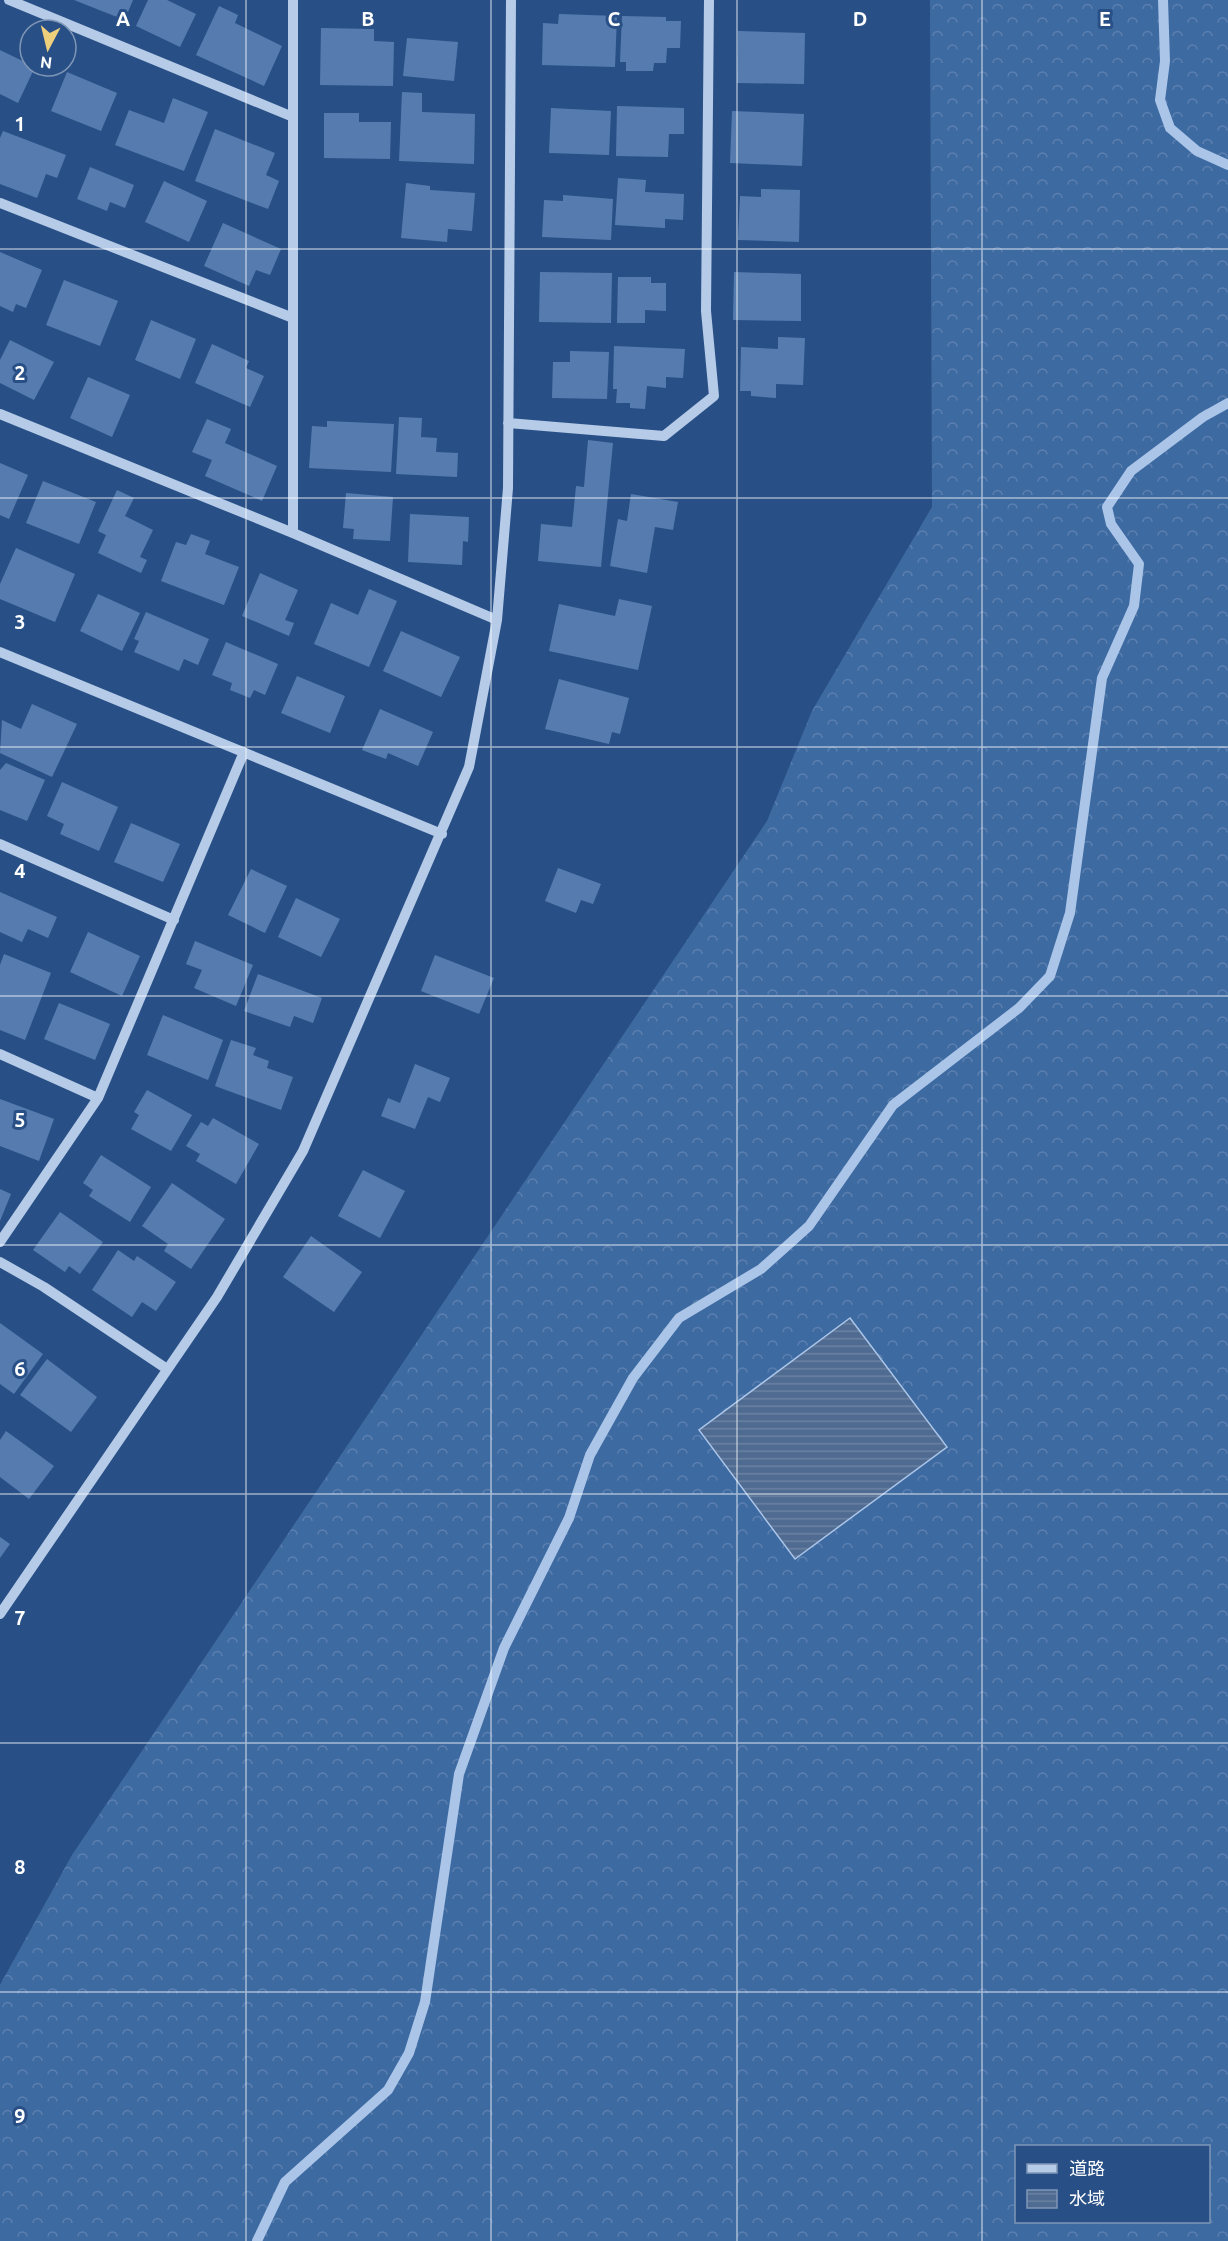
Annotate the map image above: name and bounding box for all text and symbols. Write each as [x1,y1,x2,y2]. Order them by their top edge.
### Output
text: A [116,7,130,30]
text: B [361,7,375,30]
text: C [608,7,621,30]
text: D [853,7,867,30]
text: E [1099,7,1111,30]
north arrow [18,18,78,78]
text: N [39,53,53,73]
text: 1 [14,112,26,135]
text: 2 [14,361,26,384]
text: 3 [14,610,26,633]
text: 4 [14,859,26,882]
text: 5 [14,1108,26,1131]
text: 6 [14,1357,26,1380]
text: 7 [14,1606,26,1629]
text: 8 [14,1855,26,1878]
text: 9 [14,2104,26,2127]
legend [1015,2145,1210,2223]
text: 道路 [1069,2158,1105,2178]
text: 水域 [1069,2188,1105,2208]

